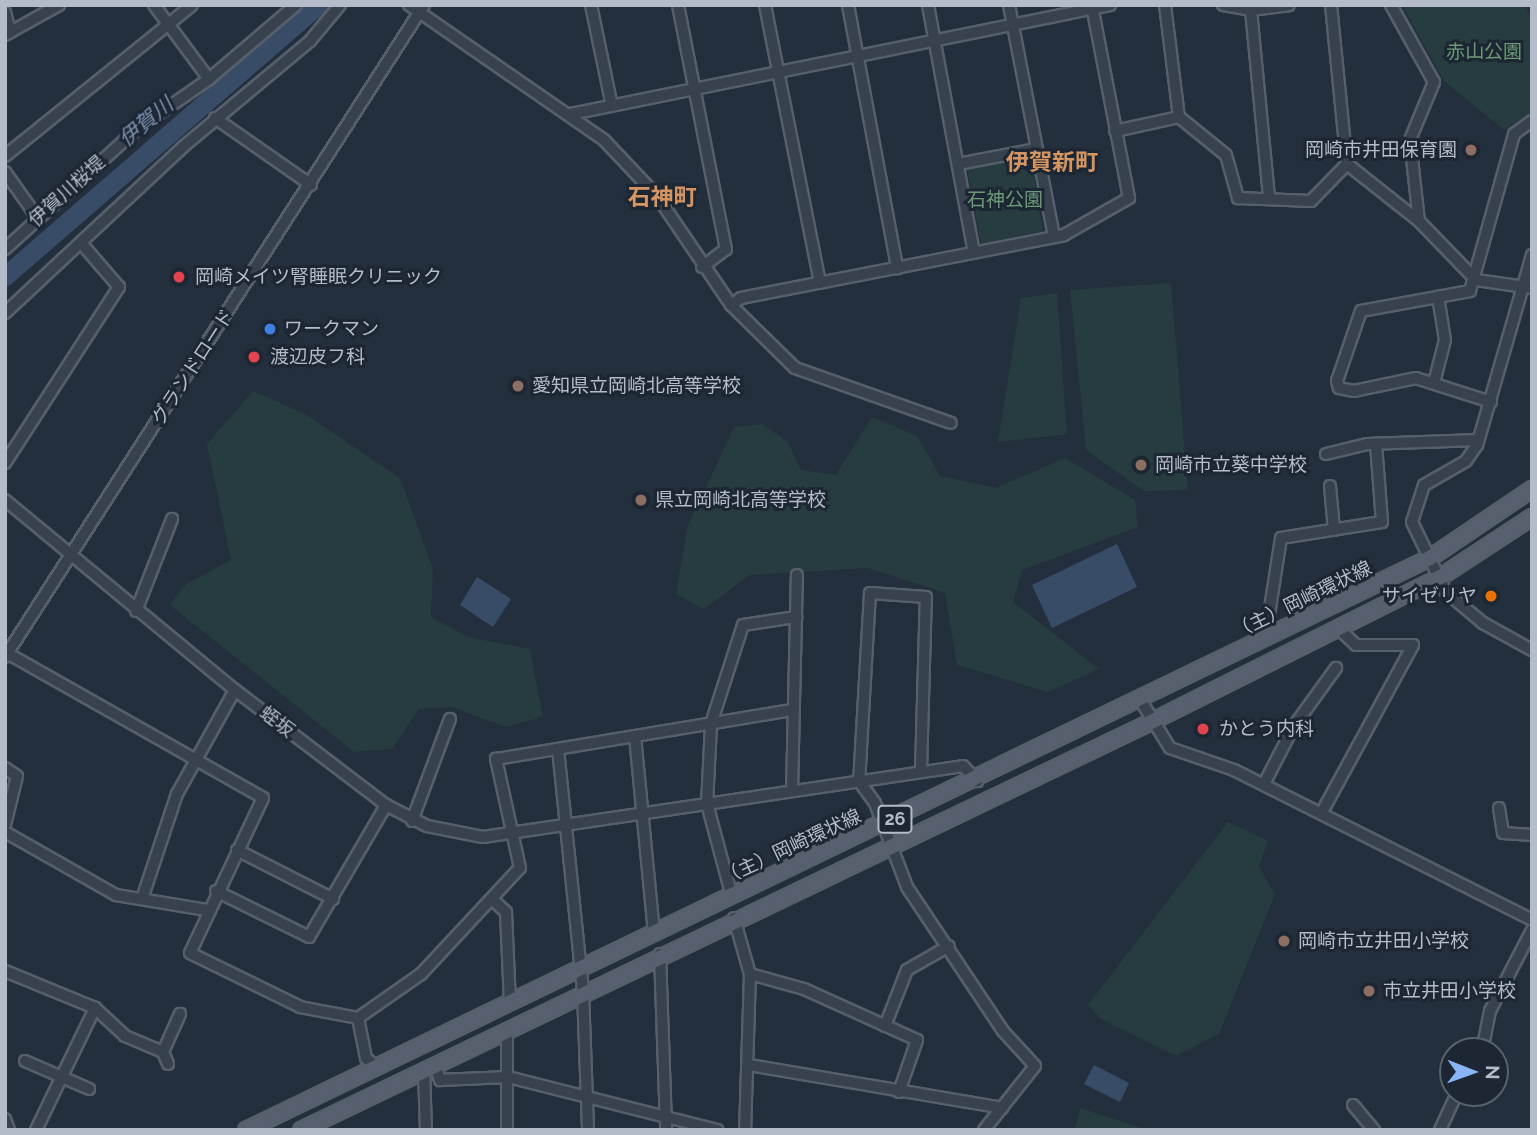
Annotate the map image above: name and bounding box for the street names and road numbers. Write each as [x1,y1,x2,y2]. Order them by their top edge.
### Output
street label: 伊賀川桜堤 [24,151,110,231]
street label: グランドロード [147,305,239,429]
street label: （主）岡崎環状線 [1229,556,1375,644]
street label: 蛭坂 [255,701,299,743]
road number: 26 [876,804,914,834]
street label: （主）岡崎環状線 [717,805,865,889]

